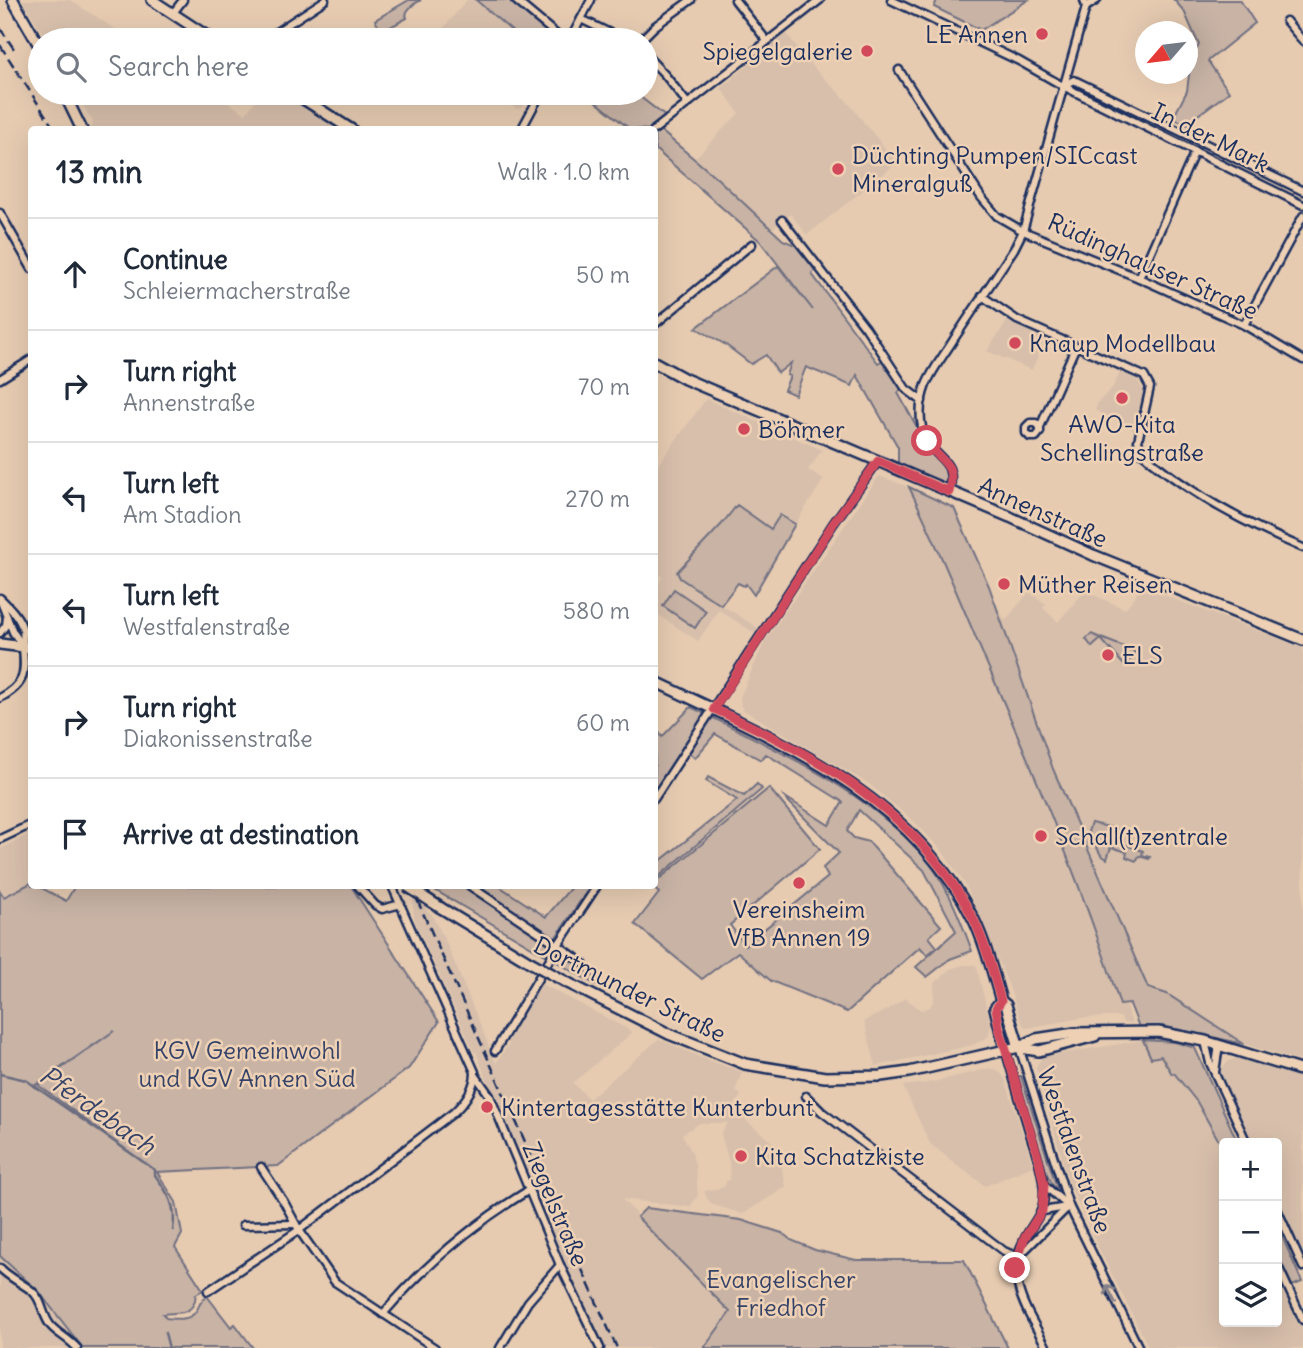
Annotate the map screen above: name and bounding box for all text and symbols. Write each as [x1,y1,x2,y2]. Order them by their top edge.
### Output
place label: LE Annen [925,19,1028,49]
north arrow [1135,21,1198,84]
marker: LE Annen [1034,26,1050,42]
search box [28,28,658,105]
place label: Spiegelgalerie [702,36,853,66]
marker: Spiegelgalerie [859,43,875,59]
icon: search [52,48,90,86]
text: Search here [108,50,249,83]
street label: In der Mark [1147,96,1275,178]
place label: Düchting Pumpen/SICcast Mineralguß [852,140,1138,198]
text: 13 min [56,153,143,191]
text: Walk · 1.0 km [497,157,630,186]
marker: Düchting Pumpen/SICcast Mineralguß [830,161,846,177]
street label: Rüdinghauser Straße [1043,206,1263,326]
text: Continue [123,243,228,276]
icon: ahead [56,255,94,293]
text: 50 m [576,260,630,289]
text: Schleiermacherstraße [123,276,351,305]
place label: Knaup Modellbau [1029,328,1216,358]
marker: Knaup Modellbau [1007,335,1023,351]
text: Turn right [123,355,236,388]
icon: right [56,367,94,405]
text: 70 m [578,372,630,401]
text: Annenstraße [123,388,256,417]
marker: AWO-Kita Schellingstraße [1114,390,1130,406]
place label: AWO-Kita Schellingstraße [1040,409,1204,467]
place label: Böhmer [758,414,845,444]
marker: Böhmer [736,421,752,437]
route start [911,425,942,456]
text: Turn left [123,467,219,500]
street label: Annenstraße [974,470,1112,554]
icon: left [56,479,94,517]
text: 270 m [565,484,630,513]
text: Am Stadion [123,500,242,529]
place label: Müther Reisen [1018,569,1173,599]
marker: Müther Reisen [996,576,1012,592]
text: Turn left [123,579,219,612]
icon: left [56,591,94,629]
text: 580 m [563,596,630,625]
text: Westfalenstraße [123,612,290,641]
place label: ELS [1122,640,1163,670]
marker: ELS [1100,647,1116,663]
text: Turn right [123,691,236,724]
icon: right [56,703,94,741]
text: 60 m [576,708,630,737]
text: Diakonissenstraße [123,724,313,753]
icon: arrive [56,815,94,853]
text: Arrive at destination [123,818,359,851]
place label: Schall(t)zentrale [1055,821,1228,851]
marker: Schall(t)zentrale [1033,828,1049,844]
marker: Vereinsheim VfB Annen 19 [791,875,807,891]
place label: Vereinsheim VfB Annen 19 [727,894,871,952]
street label: Dortmunder Straße [529,930,731,1048]
park label: KGV Gemeinwohl und KGV Annen Süd [138,1035,356,1093]
water label: Pferdebach [34,1058,163,1163]
street label: Westfalenstraße [1031,1063,1119,1237]
place label: Kintertagesstätte Kunterbunt [501,1092,814,1122]
marker: Kintertagesstätte Kunterbunt [479,1099,495,1115]
street label: Ziegelstraße [516,1137,596,1271]
map controls [1219,1138,1282,1327]
button: + [1219,1138,1282,1201]
place label: Kita Schatzkiste [755,1141,925,1171]
marker: Kita Schatzkiste [733,1148,749,1164]
button: − [1219,1201,1282,1264]
route end [999,1252,1030,1283]
park label: Evangelischer Friedhof [706,1264,856,1322]
button: layers [1219,1264,1282,1327]
one-way arrow [1104,1284,1118,1305]

